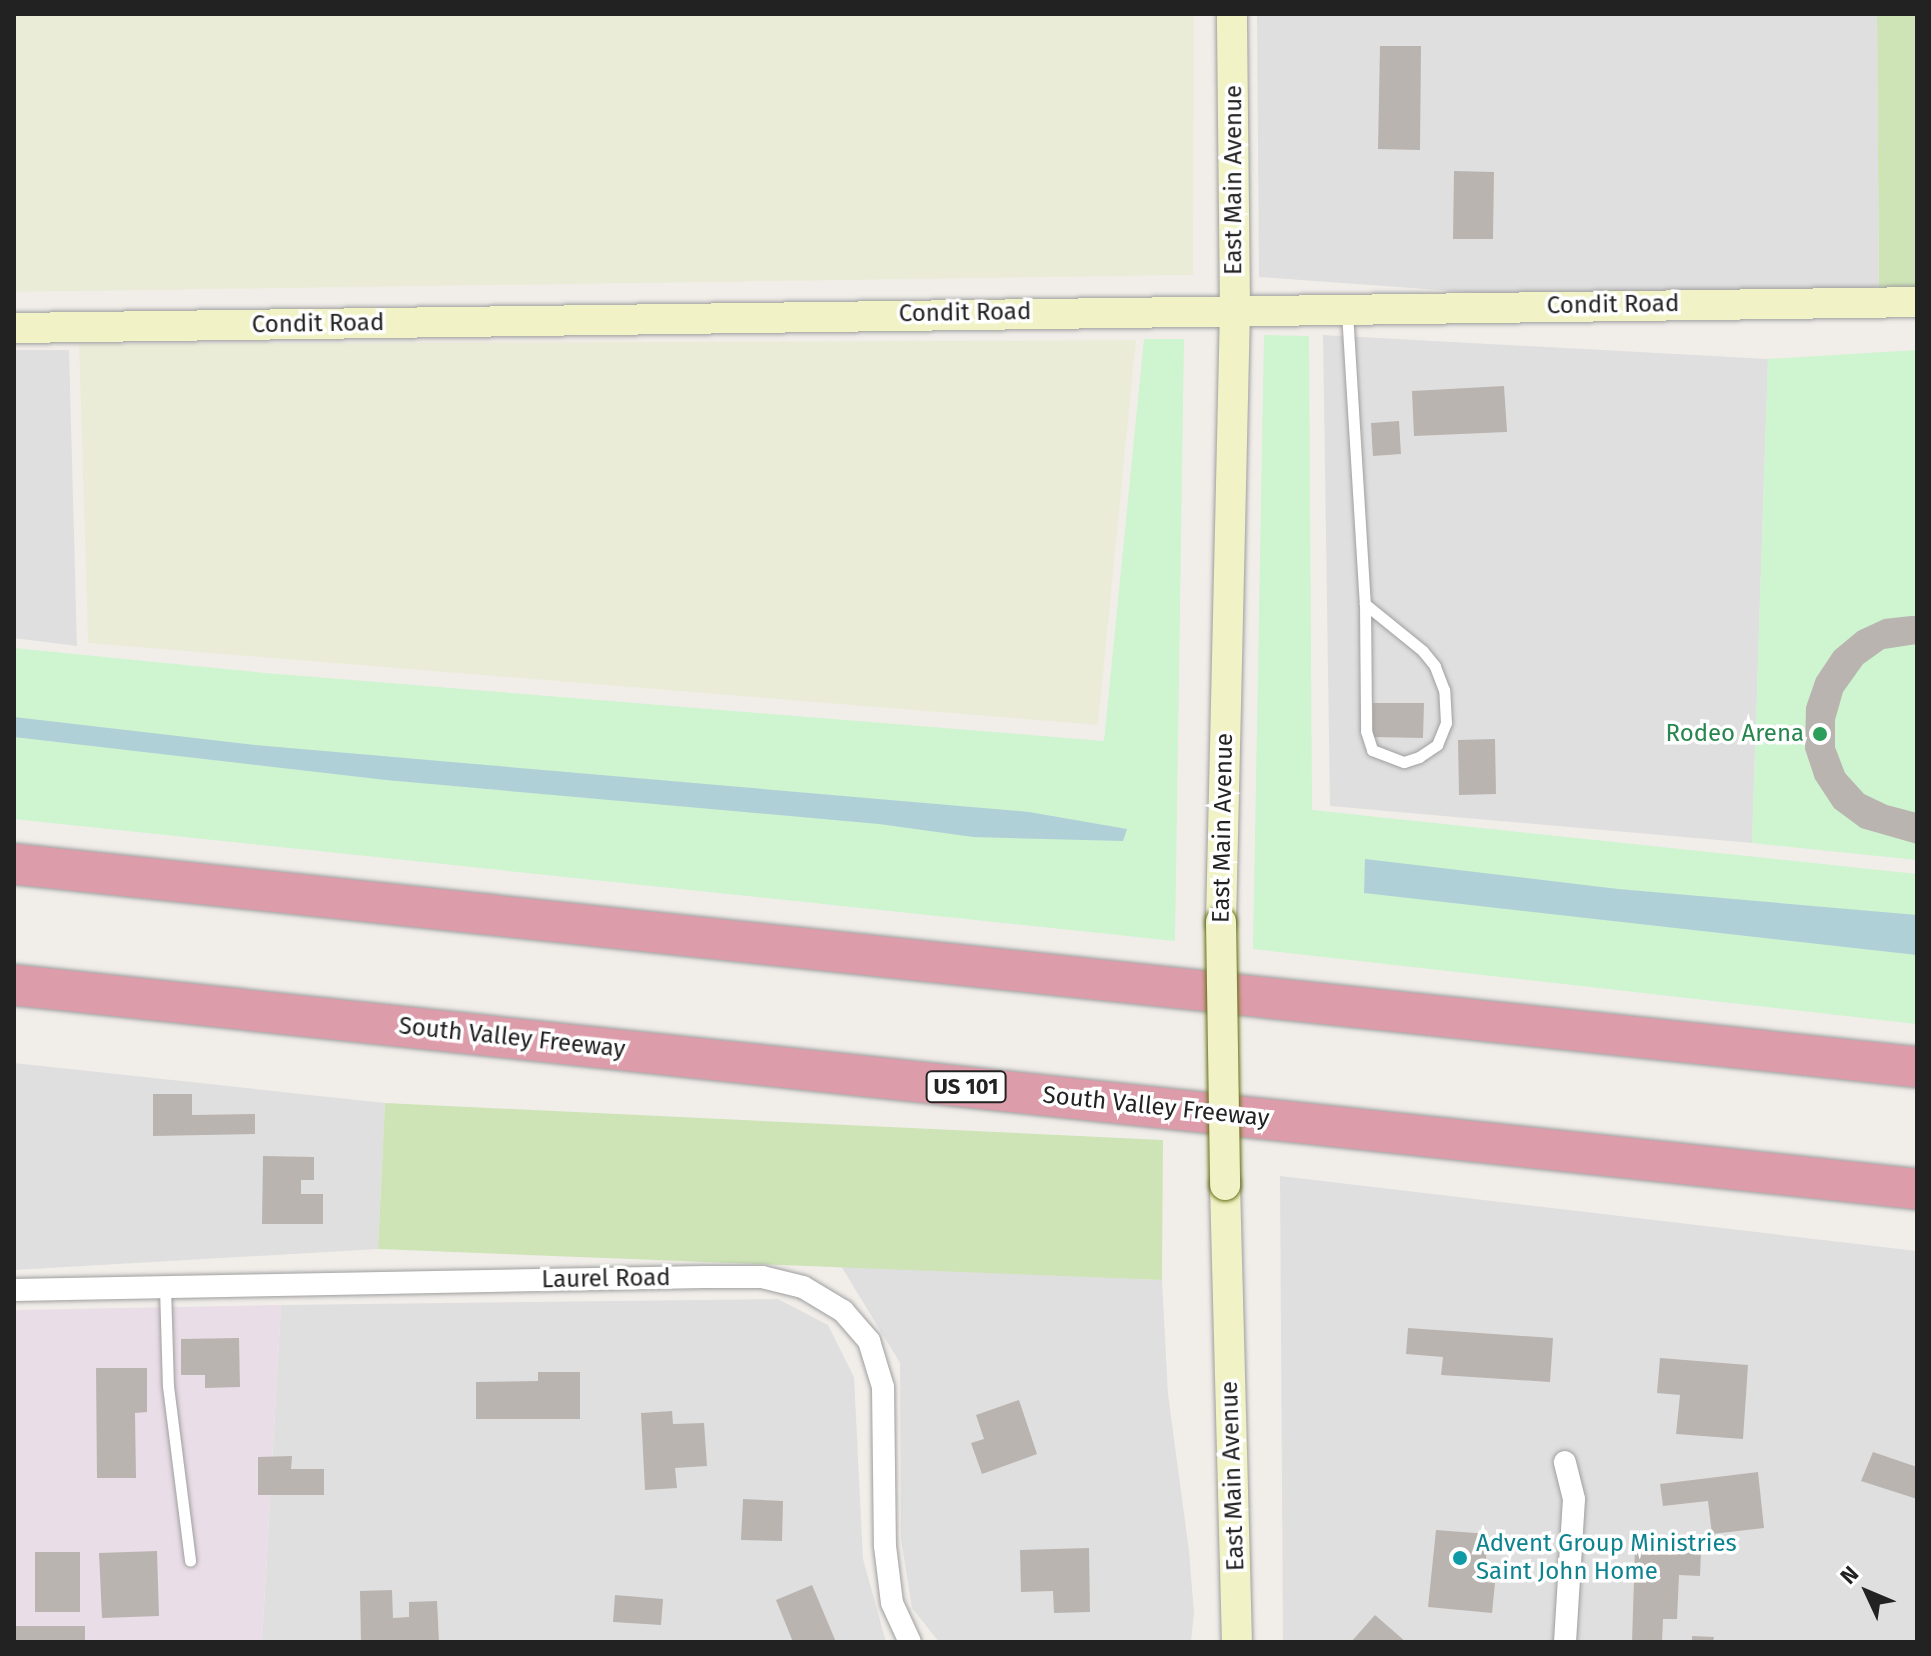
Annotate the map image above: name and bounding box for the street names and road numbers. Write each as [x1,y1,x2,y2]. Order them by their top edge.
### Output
street label: East Main Avenue [1220,85,1248,275]
street label: Condit Road [1546,289,1680,321]
street label: Condit Road [898,297,1032,329]
street label: Condit Road [251,308,385,340]
street label: East Main Avenue [1207,733,1239,923]
street label: South Valley Freeway [397,1012,627,1064]
road number: US 101 [924,1069,1008,1105]
street label: South Valley Freeway [1041,1081,1271,1133]
street label: Laurel Road [541,1263,671,1295]
street label: East Main Avenue [1215,1380,1251,1572]

